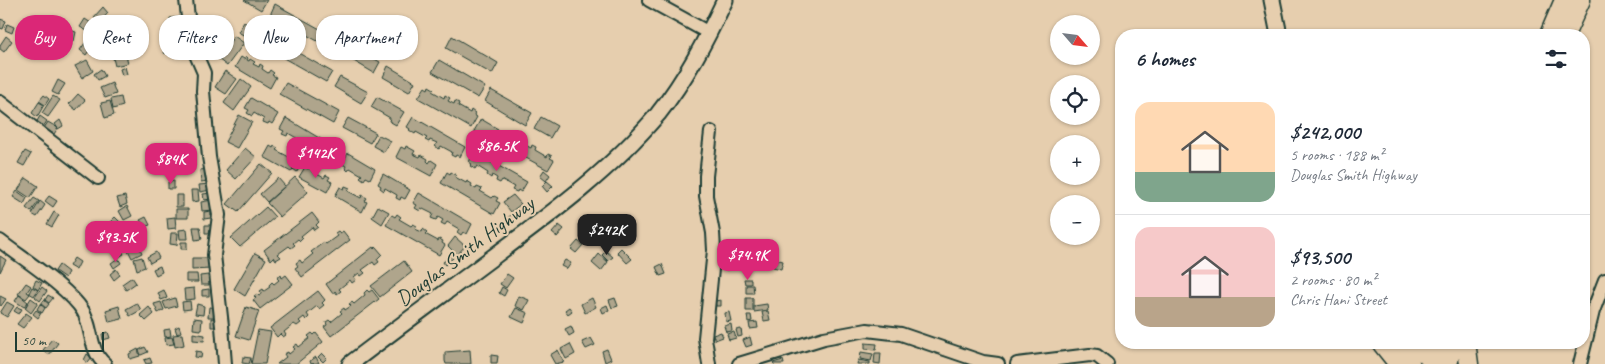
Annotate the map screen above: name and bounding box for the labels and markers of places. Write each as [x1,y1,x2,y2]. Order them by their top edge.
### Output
pin: $86.5K [456,130,538,172]
pin: $142K [281,136,351,179]
pin: $84K [141,142,201,185]
pin: $242K [572,214,642,256]
pin: $93.5K [75,220,157,263]
pin: $74.9K [707,238,789,281]

